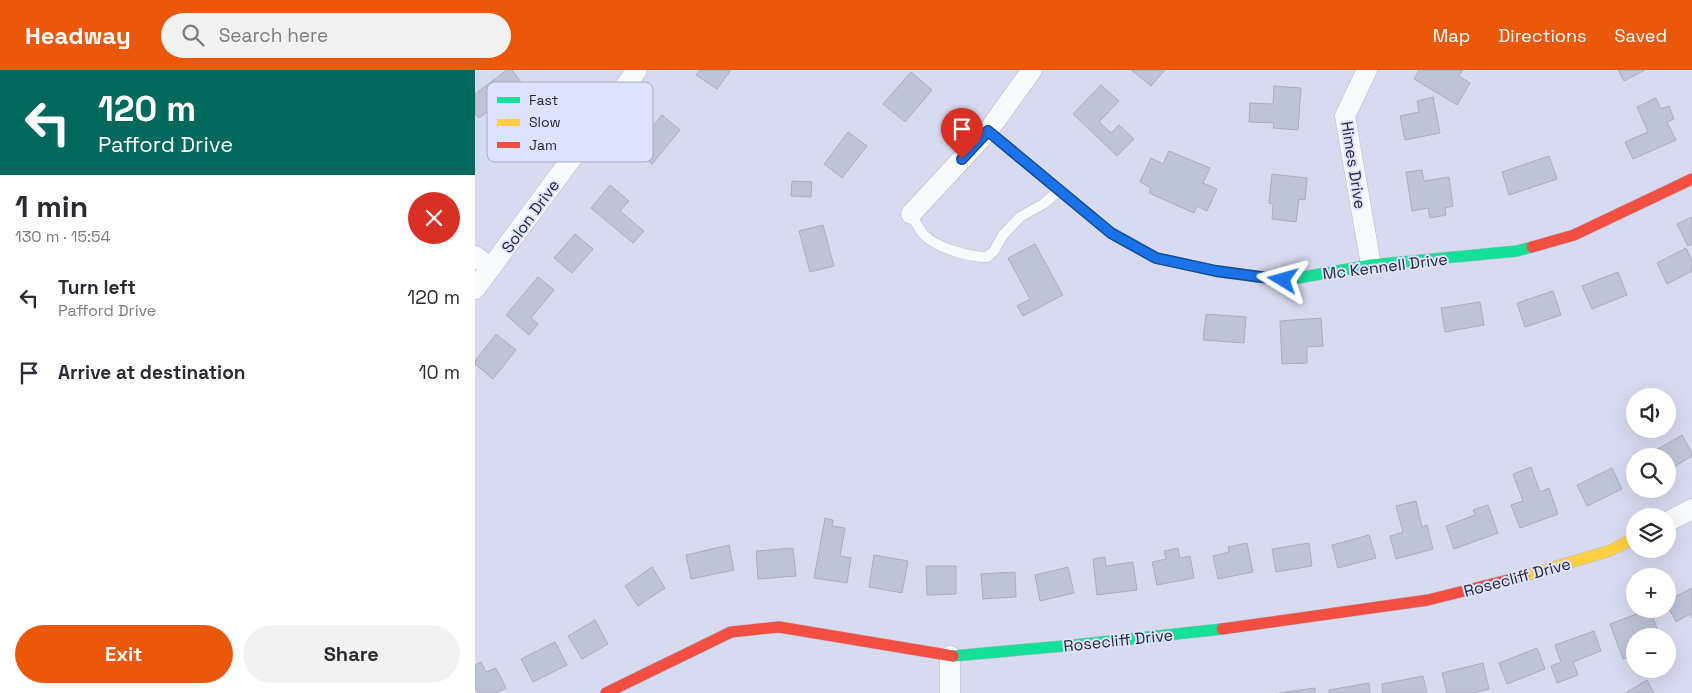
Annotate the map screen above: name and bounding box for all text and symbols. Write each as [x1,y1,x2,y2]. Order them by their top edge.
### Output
search box [161,13,511,58]
text: Headway [25,20,131,51]
icon: search [179,21,207,49]
text: Search here [219,23,328,48]
text: Map [1433,24,1470,47]
text: Directions [1498,24,1587,47]
text: Saved [1615,24,1667,47]
legend [487,82,653,162]
text: 120 m [98,87,196,131]
icon: left [15,90,80,155]
text: Fast [529,91,558,109]
pin [941,108,983,159]
text: Slow [529,113,561,131]
icon: arrive [948,115,976,143]
street label: Himes Drive [1336,120,1371,210]
text: Pafford Drive [98,130,233,158]
text: Jam [529,136,557,154]
street label: Solon Drive [497,175,564,257]
text: 1 min [15,187,88,226]
button: close [408,192,460,244]
text: 130 m · 15:54 [15,226,111,247]
street label: Mc Kennell Drive [1321,248,1449,285]
position arrow [1256,253,1308,305]
text: Turn left [58,275,136,300]
icon: left [15,284,43,312]
text: 120 m [407,285,460,310]
text: Pafford Drive [58,300,156,321]
icon: arrive [15,359,43,387]
text: Arrive at destination [58,360,246,385]
text: 10 m [419,360,460,385]
map controls [1626,388,1676,678]
button: sound [1626,388,1676,438]
button: search [1626,448,1676,498]
button: layers [1626,508,1676,558]
street label: Rosecliff Drive [1461,553,1573,602]
button: + [1626,568,1676,618]
street label: Rosecliff Drive [1062,624,1174,657]
button: Exit [15,625,233,683]
button: Share [243,625,460,683]
button: − [1626,628,1676,678]

